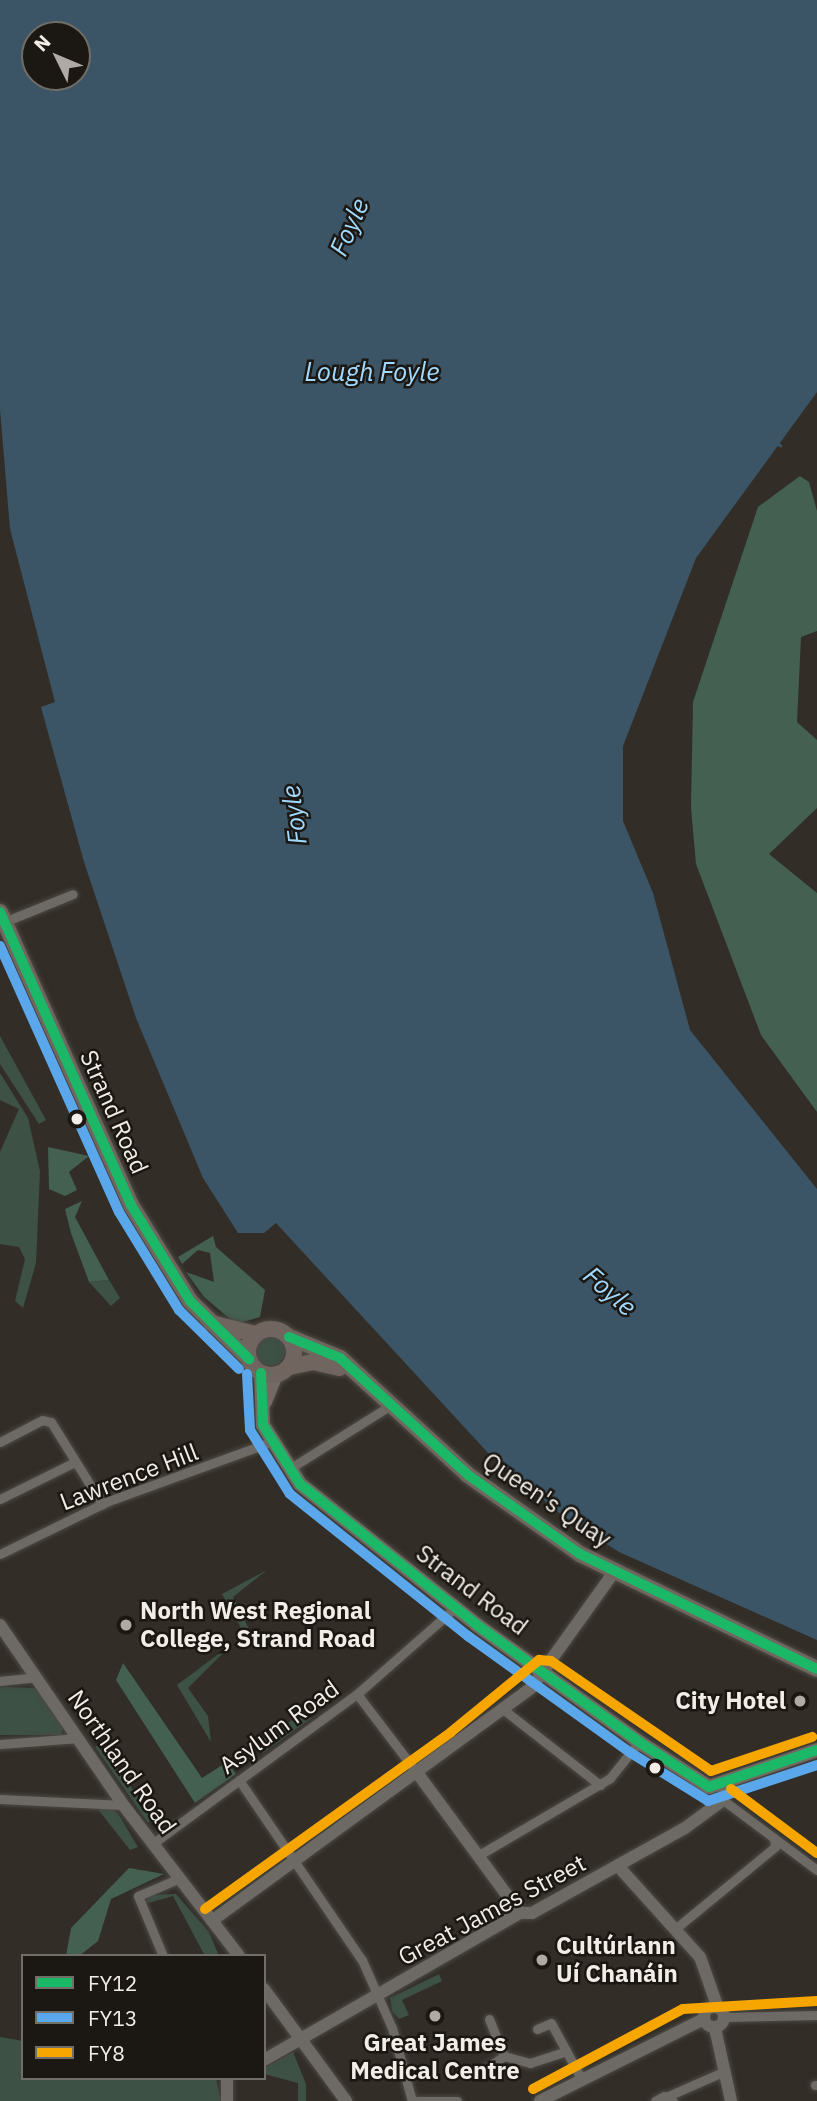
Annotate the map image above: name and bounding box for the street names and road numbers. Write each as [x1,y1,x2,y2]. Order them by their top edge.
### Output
street label: Strand Road [74,1046,154,1178]
street label: Lawrence Hill [56,1438,202,1516]
street label: Queen's Quay [477,1446,617,1554]
street label: Strand Road [411,1539,533,1641]
street label: Asylum Road [214,1674,344,1780]
street label: Northland Road [62,1684,182,1840]
street label: Great James Street [393,1849,591,1971]

